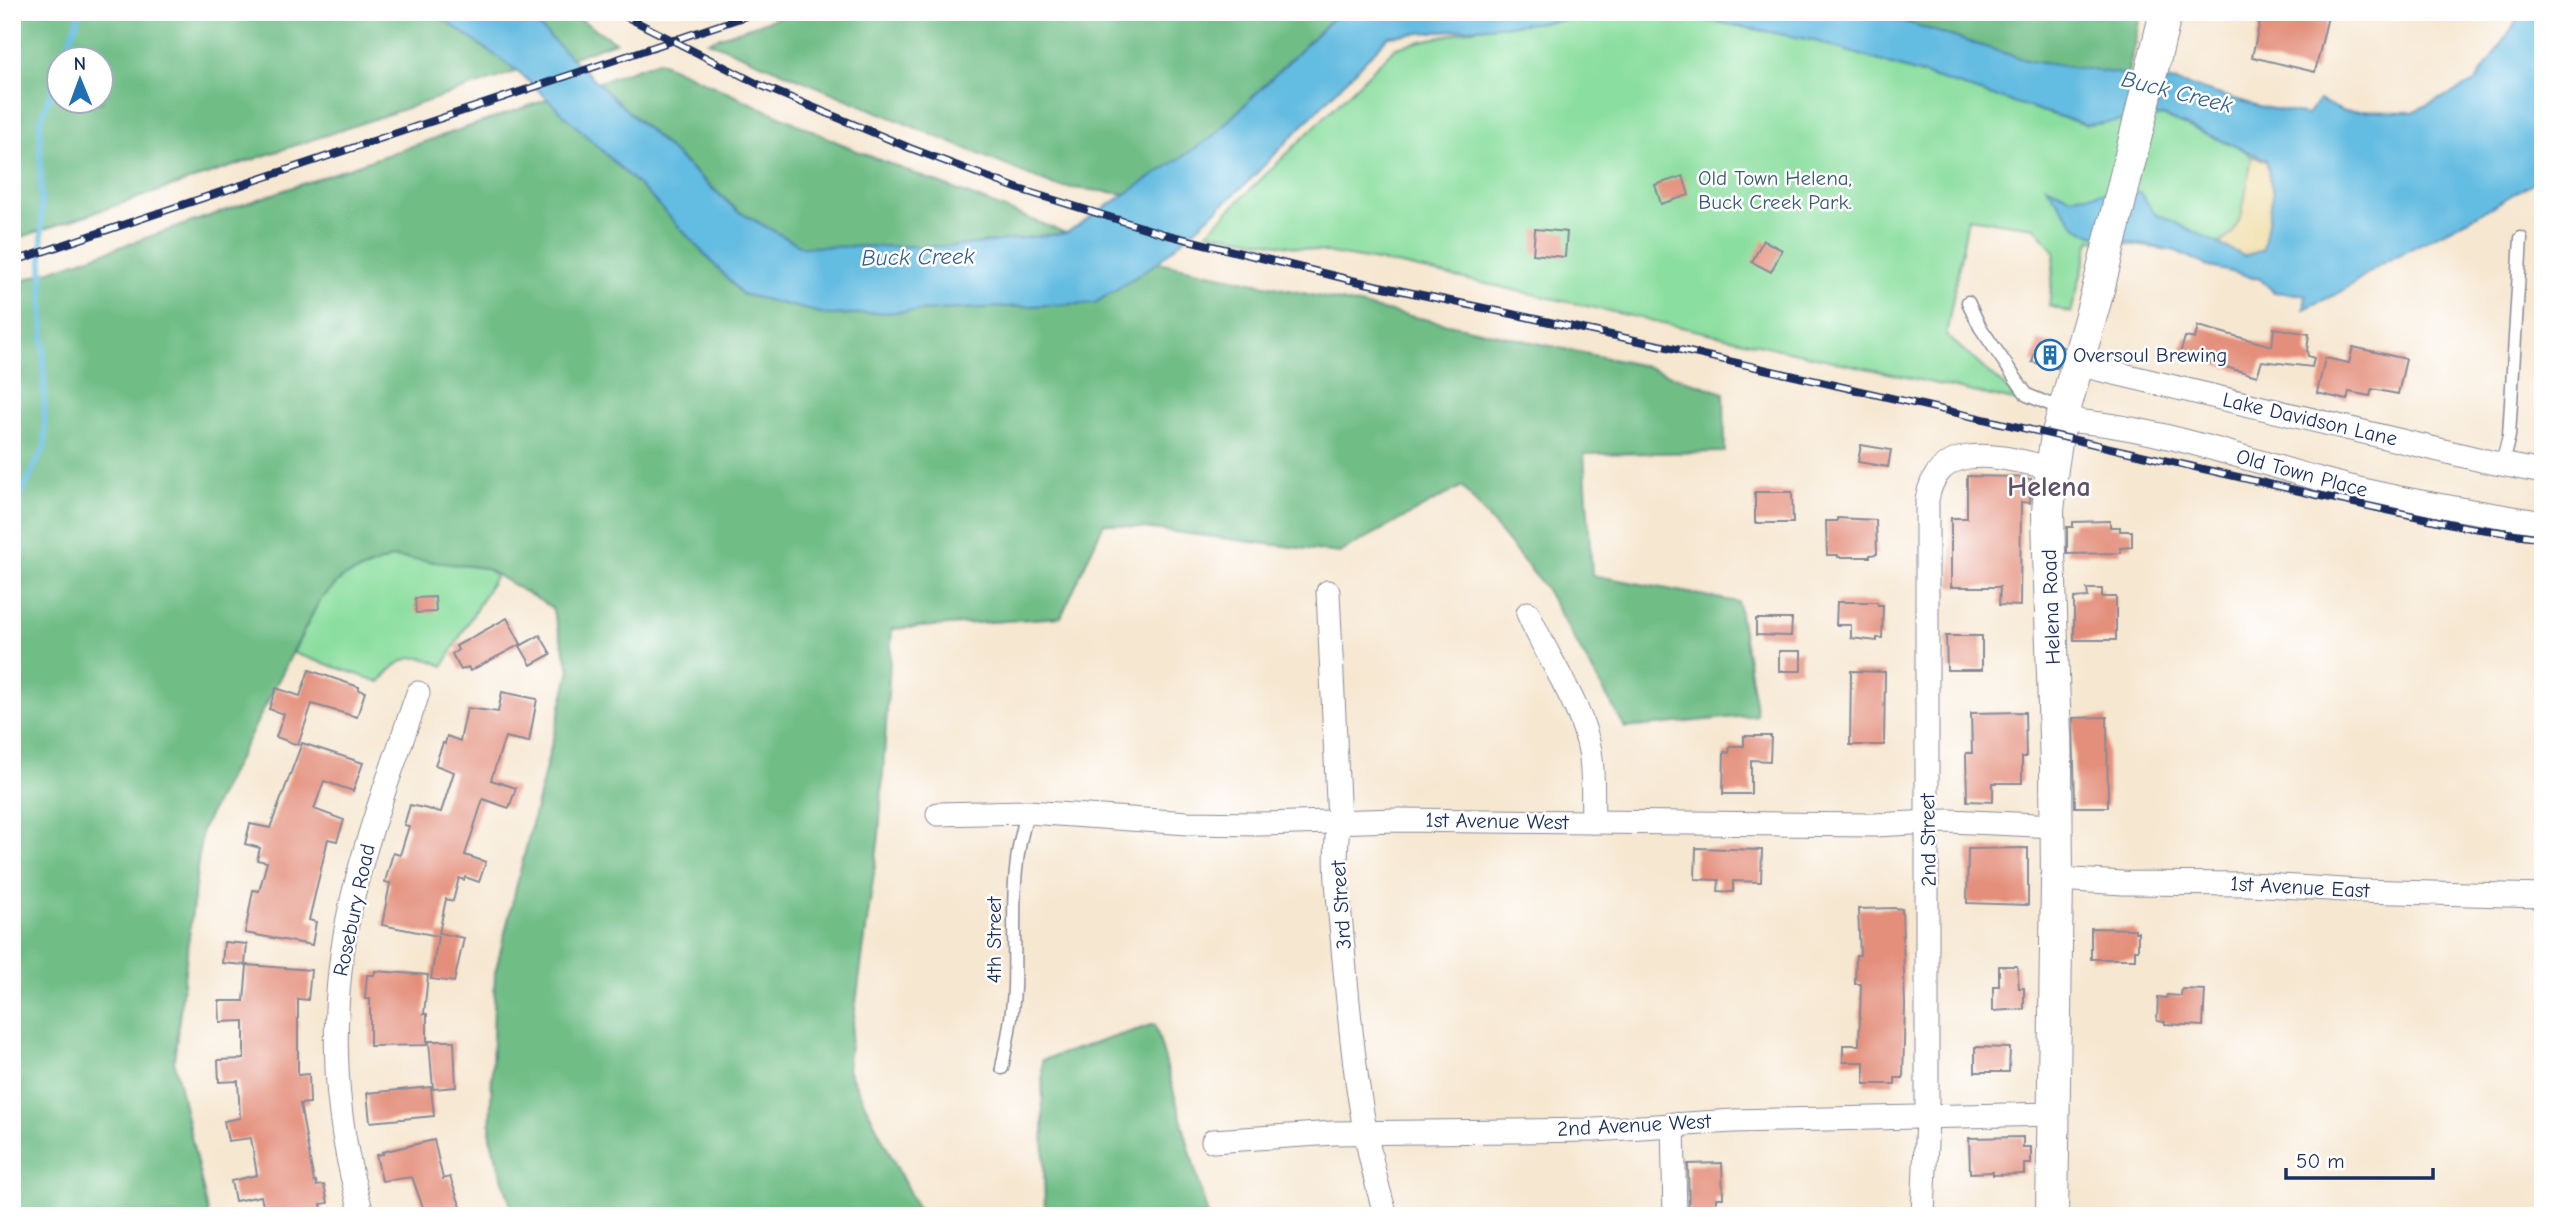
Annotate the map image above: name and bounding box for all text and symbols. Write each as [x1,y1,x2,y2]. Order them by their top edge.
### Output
north arrow [46,46,116,116]
text: N [73,53,86,75]
water label: Buck Creek [2119,65,2236,119]
park label: Old Town Helena, Buck Creek Park. [1698,166,1852,214]
water label: Buck Creek [861,243,976,271]
building icon: Oversoul Brewing [2033,338,2067,372]
place label: Oversoul Brewing [2073,343,2227,367]
street label: Lake Davidson Lane [2220,387,2400,451]
street label: Old Town Place [2234,444,2370,502]
district label: Helena [2007,471,2091,503]
street label: Helena Road [2037,549,2065,665]
street label: 2nd Street [1915,792,1941,887]
street label: 1st Avenue West [1425,808,1570,834]
street label: Rosebury Road [328,842,380,978]
street label: 3rd Street [1326,859,1356,950]
street label: 1st Avenue East [2230,871,2371,903]
street label: 4th Street [982,895,1006,984]
street label: 2nd Avenue West [1557,1109,1712,1141]
scale bar [2286,1137,2432,1181]
text: 50 m [2296,1149,2345,1173]

